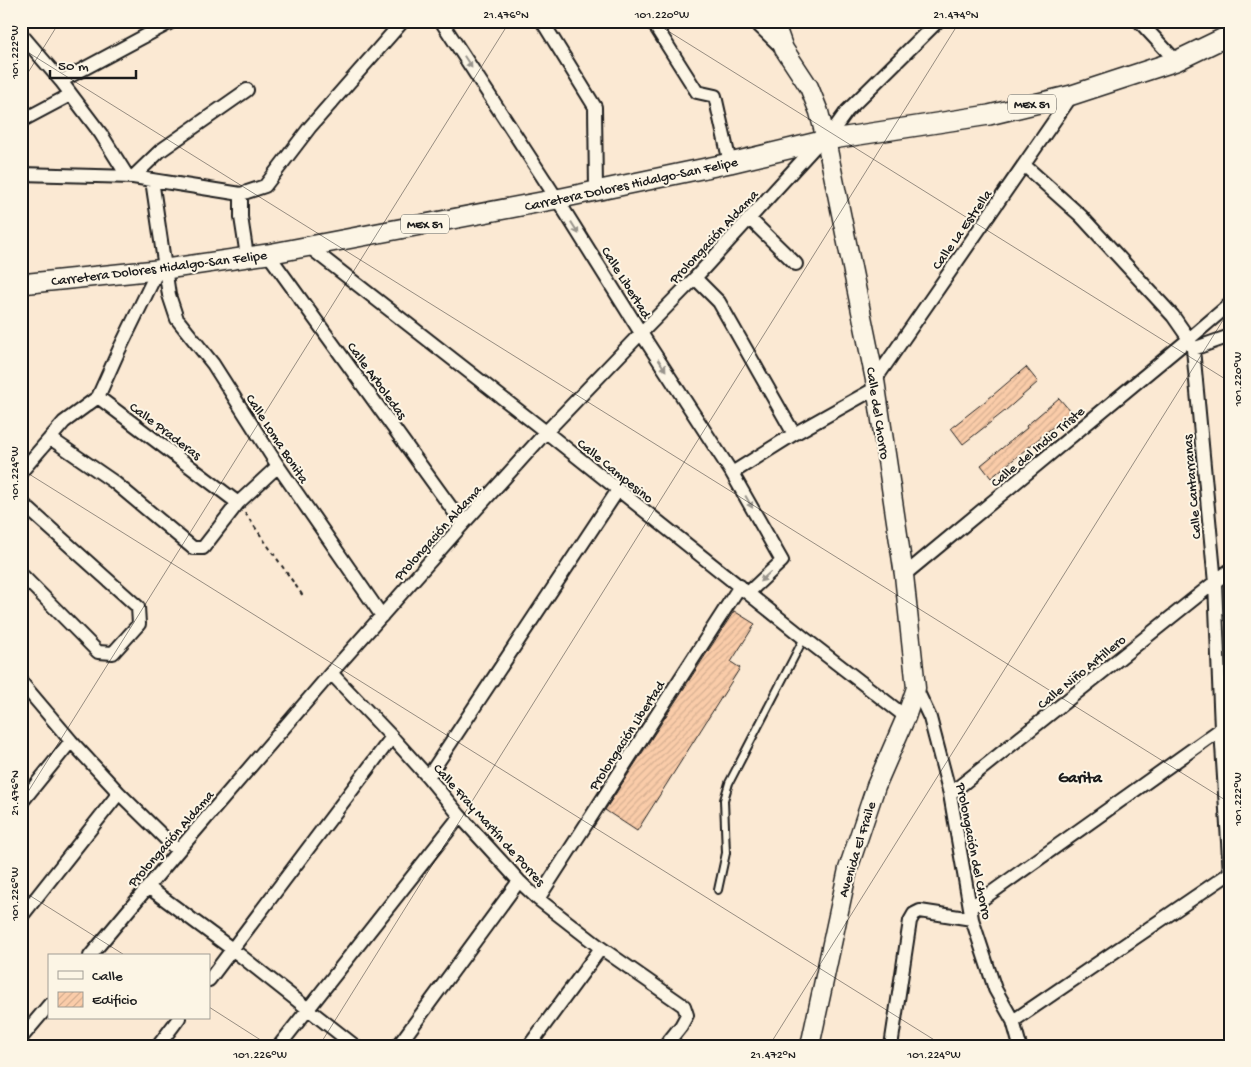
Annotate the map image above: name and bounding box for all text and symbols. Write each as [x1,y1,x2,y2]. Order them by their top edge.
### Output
text: 21.476°N [483,9,529,23]
text: 101.220°W [634,9,689,23]
text: 21.474°N [933,9,979,23]
text: 101.222°W [9,25,23,80]
scale bar [50,48,136,80]
one-way arrow [463,55,473,69]
text: 50 m [58,58,89,76]
road number: MEX 51 [1008,95,1056,114]
street label: Carretera Dolores Hidalgo-San Felipe [523,154,740,216]
street label: Prolongación Aldama [666,186,764,289]
street label: Calle La Estrella [929,186,998,274]
road number: MEX 51 [401,214,449,233]
one-way arrow [571,221,580,234]
street label: Calle Libertad [596,244,655,324]
street label: Carretera Dolores Hidalgo-San Felipe [50,248,269,291]
street label: Calle Arboledas [342,340,410,424]
text: 101.220°W [1232,352,1246,407]
one-way arrow [657,359,667,372]
street label: Calle del Chorro [861,366,892,461]
street label: Calle Loma Bonita [241,392,312,488]
street label: Calle Praderas [125,399,205,465]
street label: Calle del Indio Triste [988,403,1090,492]
street label: Calle Cantarranas [1180,433,1207,540]
street label: Calle Campesino [573,436,656,508]
text: 101.224°W [9,446,23,501]
street label: Prolongación Aldama [391,481,487,586]
one-way arrow [745,495,753,510]
one-way arrow [760,571,772,583]
street label: Calle Niño Artillero [1035,632,1130,714]
street label: Prolongación Libertad [586,677,671,795]
street label: Calle Fray Martín de Porres [429,761,548,891]
text: 21.476°N [9,770,23,816]
district label: Garita [1058,770,1103,789]
text: 101.222°W [1232,772,1246,827]
street label: Prolongación del Chorro [951,781,994,921]
street label: Prolongación Aldama [125,787,219,892]
street label: Avenida El Fraile [836,799,881,900]
text: 101.226°W [9,867,23,922]
legend [48,954,210,1020]
text: Calle [92,968,123,986]
text: Edificio [92,992,138,1010]
text: 101.226°W [232,1049,287,1063]
text: 21.472°N [750,1049,796,1063]
text: 101.224°W [906,1049,961,1063]

